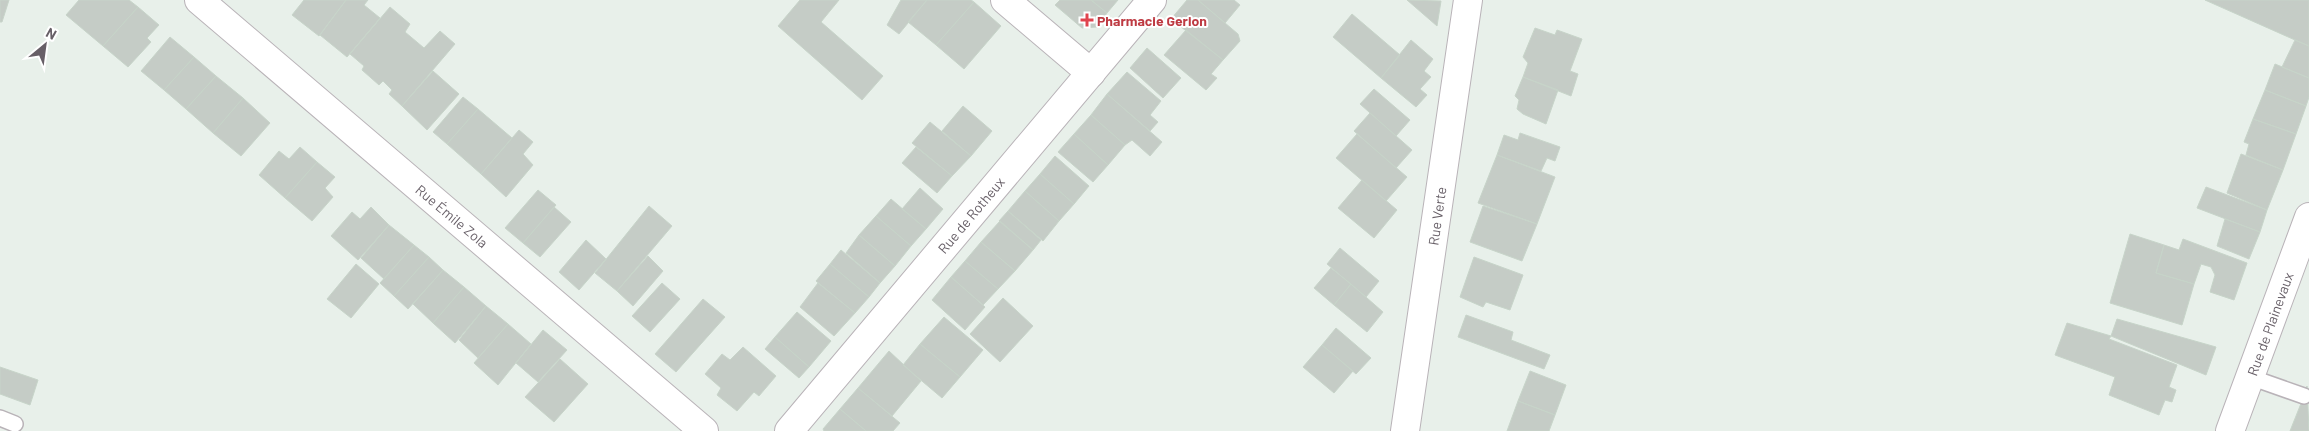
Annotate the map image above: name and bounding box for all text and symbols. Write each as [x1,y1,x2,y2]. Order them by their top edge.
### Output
place label: Pharmacie Gerion [1097,12,1207,29]
marker: Pharmacie Gerion [1081,14,1093,26]
north arrow [20,20,70,70]
text: N [43,24,60,43]
street label: Rue de Rotheux [934,173,1008,257]
street label: Rue Émile Zola [412,181,492,251]
street label: Rue Verte [1424,186,1450,246]
street label: Rue de Plainevaux [2243,270,2297,378]

